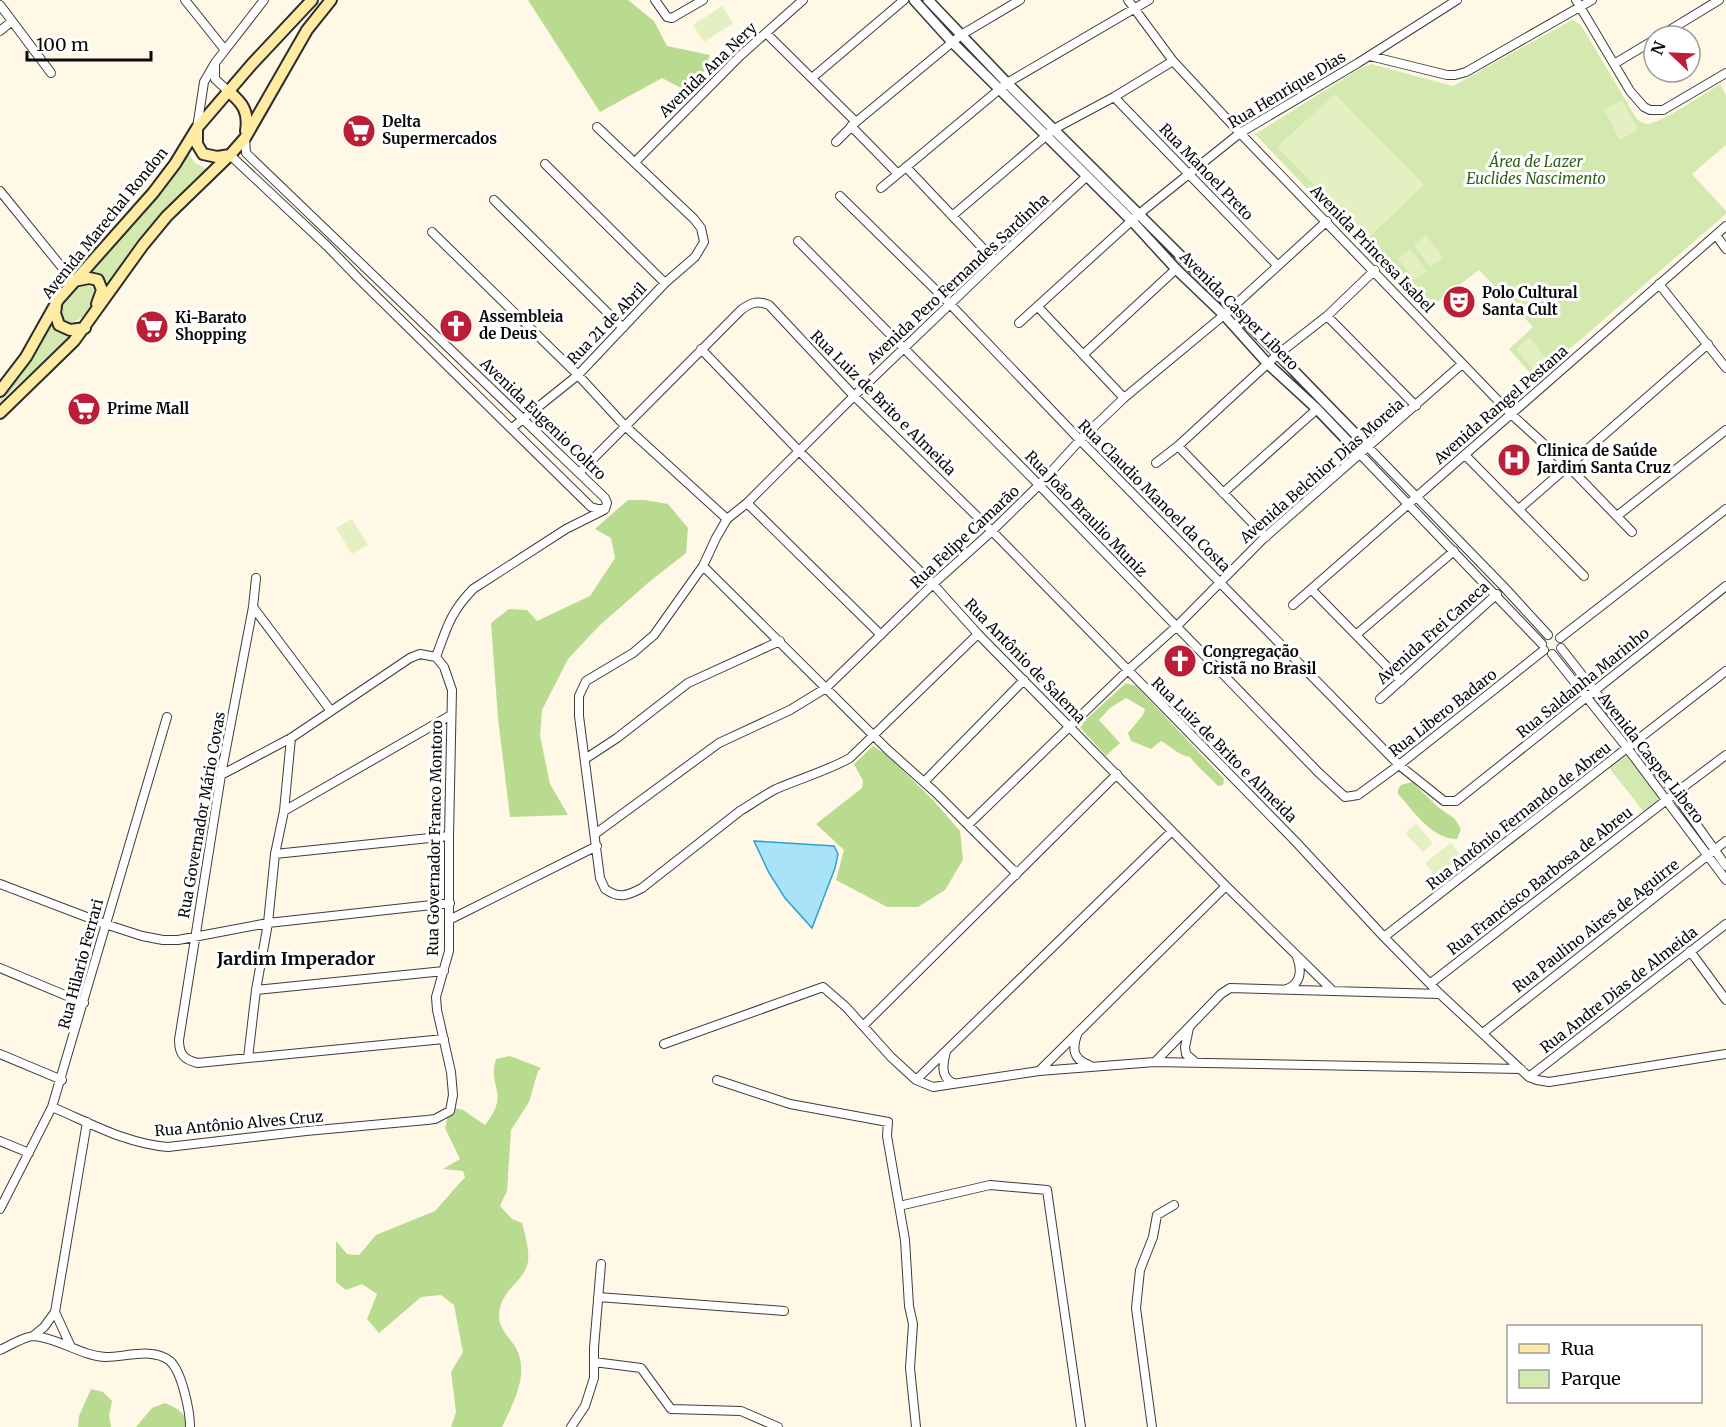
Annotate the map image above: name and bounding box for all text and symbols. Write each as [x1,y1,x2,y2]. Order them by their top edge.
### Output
street label: Avenida Ana Nery [654,18,761,122]
scale bar [27,24,152,62]
north arrow [1642,24,1702,84]
text: 100 m [36,33,89,56]
text: N [1647,38,1670,58]
street label: Rua Henrique Dias [1225,47,1349,132]
place label: Delta Supermercados [382,112,497,148]
supermarket icon: Delta Supermercados [341,113,377,149]
street label: Rua Manoel Preto [1155,119,1258,224]
street label: Avenida Marechal Rondon [37,143,172,303]
park label: Área de Lazer Euclides Nascimento [1466,151,1606,188]
street label: Avenida Princesa Isabel [1306,180,1438,317]
street label: Avenida Pero Fernandes Sardinha [862,189,1053,369]
street label: Avenida Casper Libero [1175,246,1303,374]
street label: Rua 21 de Abril [563,279,651,368]
place label: Polo Cultural Santa Cult [1482,283,1578,319]
theatre icon: Polo Cultural Santa Cult [1441,284,1477,320]
place label: Assembleia de Deus [478,307,564,343]
place label: Ki-Barato Shopping [175,308,247,344]
church icon: Assembleia de Deus [438,308,474,344]
supermarket icon: Ki-Barato Shopping [134,309,170,345]
street label: Rua Luiz de Brito e Almeida [807,326,960,479]
street label: Avenida Rangel Pestana [1429,341,1572,469]
street label: Avenida Eugenio Coltro [476,353,610,484]
supermarket icon: Prime Mall [66,391,102,427]
street label: Avenida Belchior Dias Moreia [1235,394,1407,548]
place label: Prime Mall [107,399,189,418]
street label: Rua Claudio Manoel da Costa [1074,416,1234,576]
place label: Clinica de Saúde Jardim Santa Cruz [1536,441,1671,477]
hospital icon: Clinica de Saúde Jardim Santa Cruz [1496,442,1532,478]
street label: Rua João Braulio Muniz [1021,447,1152,581]
street label: Rua Felipe Camarão [906,481,1023,592]
street label: Avenida Frei Caneca [1372,577,1493,689]
street label: Rua Antônio de Salema [961,594,1090,727]
street label: Rua Saldanha Marinho [1513,623,1653,742]
place label: Congregação Cristã no Brasil [1203,642,1317,678]
church icon: Congregação Cristã no Brasil [1162,643,1198,679]
street label: Rua Libero Badaro [1385,664,1501,761]
street label: Rua Luiz de Brito e Almeida [1148,673,1301,826]
street label: Avenida Casper Libero [1594,688,1708,827]
street label: Rua Governador Mário Covas [174,710,229,920]
street label: Rua Governador Franco Montoro [423,720,446,956]
street label: Rua Antônio Fernando de Abreu [1423,738,1615,894]
street label: Rua Francisco Barbosa de Abreu [1443,802,1636,959]
street label: Rua Paulino Aires de Aguirre [1509,855,1683,996]
street label: Rua Hilario Ferrari [54,897,107,1031]
street label: Rua Andre Dias de Almeida [1536,922,1701,1057]
district label: Jardim Imperador [216,947,375,970]
street label: Rua Antônio Alves Cruz [154,1107,324,1140]
legend [1507,1325,1702,1403]
text: Rua [1561,1337,1595,1360]
text: Parque [1561,1367,1621,1390]

